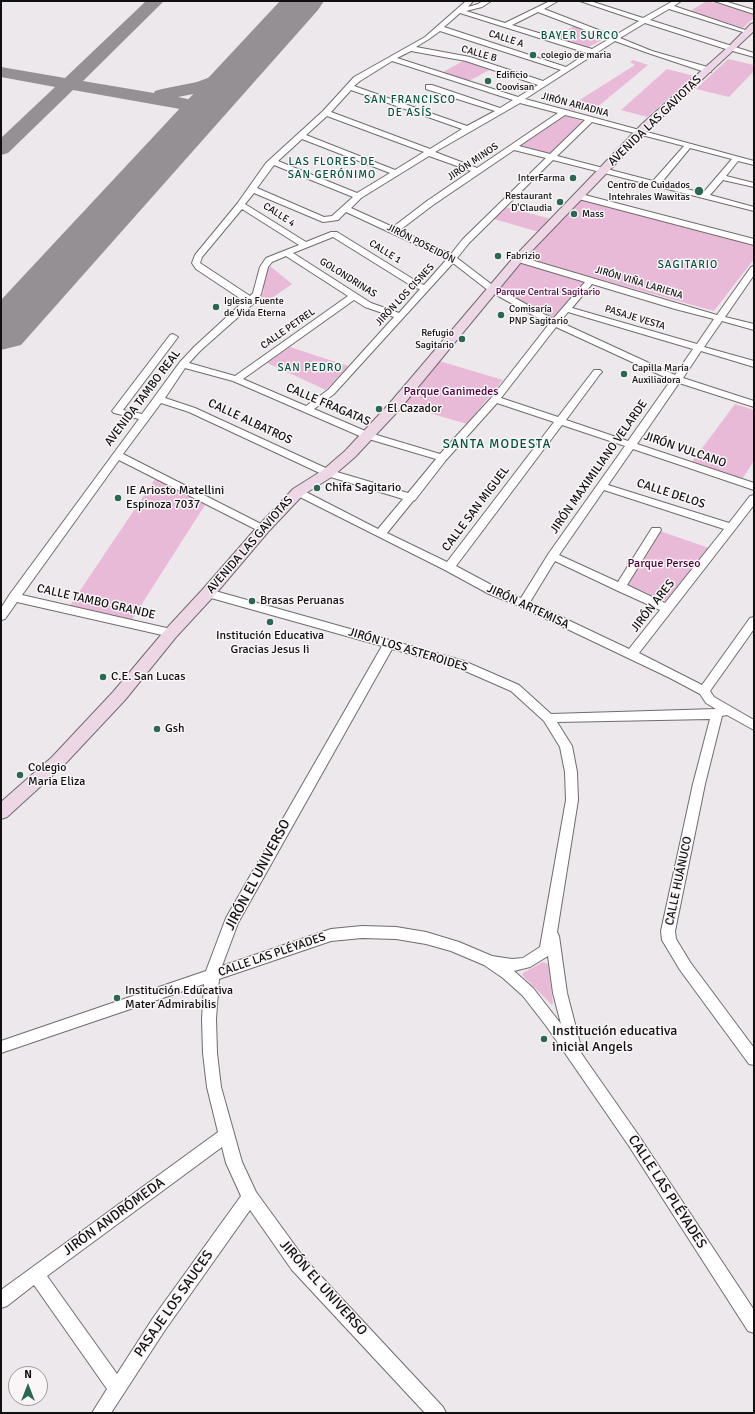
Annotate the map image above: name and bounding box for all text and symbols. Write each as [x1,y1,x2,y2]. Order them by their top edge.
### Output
street label: CALLE A [487,28,525,50]
district label: BAYER SURCO [541,29,619,43]
street label: CALLE B [460,43,498,65]
place label: colegio de maria [541,49,611,61]
marker: colegio de maria [528,50,538,60]
place label: Edificio Coovisan [496,69,534,92]
street label: AVENIDA LAS GAVIOTAS [605,73,705,169]
marker: Edificio Coovisan [483,76,493,86]
street label: JIRÓN ARIADNA [540,90,610,120]
district label: SAN FRANCISCO DE ASÍS [364,93,456,119]
street label: JIRÓN MINOS [445,141,501,183]
district label: LAS FLORES DE SAN GERÓNIMO [288,155,376,181]
place label: InterFarma [518,172,565,184]
marker: InterFarma [568,173,578,183]
place label: Centro de Cuidados Intehrales Wawitas [607,179,690,202]
marker: Centro de Cuidados Intehrales Wawitas [693,185,705,197]
place label: Restaurant D'Claudia [505,190,552,214]
marker: Restaurant D'Claudia [555,197,565,207]
street label: CALLE 4 [261,200,297,230]
place label: Mass [582,208,604,220]
marker: Mass [569,209,579,219]
street label: JIRÓN POSEIDÓN [385,222,457,266]
street label: CALLE 1 [367,237,403,267]
place label: Fabrizio [506,250,540,262]
marker: Fabrizio [493,251,503,261]
street label: GOLONDRINAS [317,256,379,300]
district label: SAGITARIO [658,258,718,272]
street label: JIRÓN LOS CISNES [373,261,437,329]
street label: JIRÓN VIÑA LARIENA [594,264,684,302]
park label: Parque Central Sagitario [496,286,600,298]
place label: Iglesia Fuente de Vida Eterna [224,295,286,318]
marker: Iglesia Fuente de Vida Eterna [211,302,221,312]
place label: Comisaría PNP Sagitario [509,303,568,326]
street label: PASAJE VESTA [603,303,667,333]
street label: CALLE PETREL [259,306,317,352]
marker: Comisaría PNP Sagitario [496,310,506,320]
place label: Refugio Sagitario [415,327,454,350]
marker: Refugio Sagitario [457,334,467,344]
street label: AVENIDA TAMBO REAL [102,347,184,449]
district label: SAN PEDRO [277,361,343,375]
place label: Capilla María Auxiliadora [632,362,689,386]
marker: Capilla María Auxiliadora [619,369,629,379]
street label: CALLE FRAGATAS [284,381,372,429]
park label: Parque Ganimedes [403,385,499,399]
street label: CALLE ALBATROS [206,396,294,448]
street label: JIRÓN MAXIMILIANO VELARDE [547,397,651,537]
place label: El Cazador [387,402,442,416]
marker: El Cazador [374,404,384,414]
street label: JIRÓN VULCANO [642,429,728,471]
district label: SANTA MODESTA [443,437,551,453]
street label: CALLE SAN MIGUEL [439,464,513,554]
street label: CALLE DELOS [635,476,707,512]
place label: Chifa Sagitario [325,481,401,495]
marker: Chifa Sagitario [312,483,322,493]
place label: IE Ariosto Matellini Espinoza 7037 [126,484,224,512]
marker: IE Ariosto Matellini Espinoza 7037 [113,493,123,503]
street label: AVENIDA LAS GAVIOTAS [204,493,296,597]
park label: Parque Perseo [628,557,700,571]
street label: JIRÓN ARES [628,577,678,635]
street label: CALLE TAMBO GRANDE [35,581,157,623]
street label: JIRÓN ARTEMISA [485,582,571,632]
place label: Brasas Peruanas [260,594,344,608]
marker: Brasas Peruanas [247,596,257,606]
marker: Institución Educativa Gracias Jesus Ii [265,617,275,627]
street label: JIRÓN LOS ASTEROIDES [347,625,469,675]
place label: Institución Educativa Gracias Jesus Ii [216,629,324,657]
place label: C.E. San Lucas [111,670,185,684]
marker: C.E. San Lucas [98,672,108,682]
place label: Gsh [165,722,184,736]
marker: Gsh [152,724,162,734]
place label: Colegio Maria Eliza [28,761,85,789]
marker: Colegio Maria Eliza [15,770,25,780]
street label: JIRÓN EL UNIVERSO [222,817,294,933]
street label: CALLE HUÁNUCO [663,835,695,927]
street label: CALLE LAS PLÉYADES [216,930,328,980]
place label: Institución Educativa Mater Admirabilis [125,984,233,1012]
marker: Institución Educativa Mater Admirabilis [112,993,122,1003]
place label: Institución educativa inicial Angels [552,1023,677,1056]
marker: Institución educativa inicial Angels [539,1034,549,1044]
street label: CALLE LAS PLÉYADES [624,1132,710,1252]
street label: JIRÓN ANDRÓMEDA [60,1174,168,1260]
street label: JIRÓN EL UNIVERSO [276,1237,370,1339]
street label: PASAJE LOS SAUCES [131,1248,217,1360]
north arrow [8,1366,48,1406]
text: N [24,1368,32,1381]

